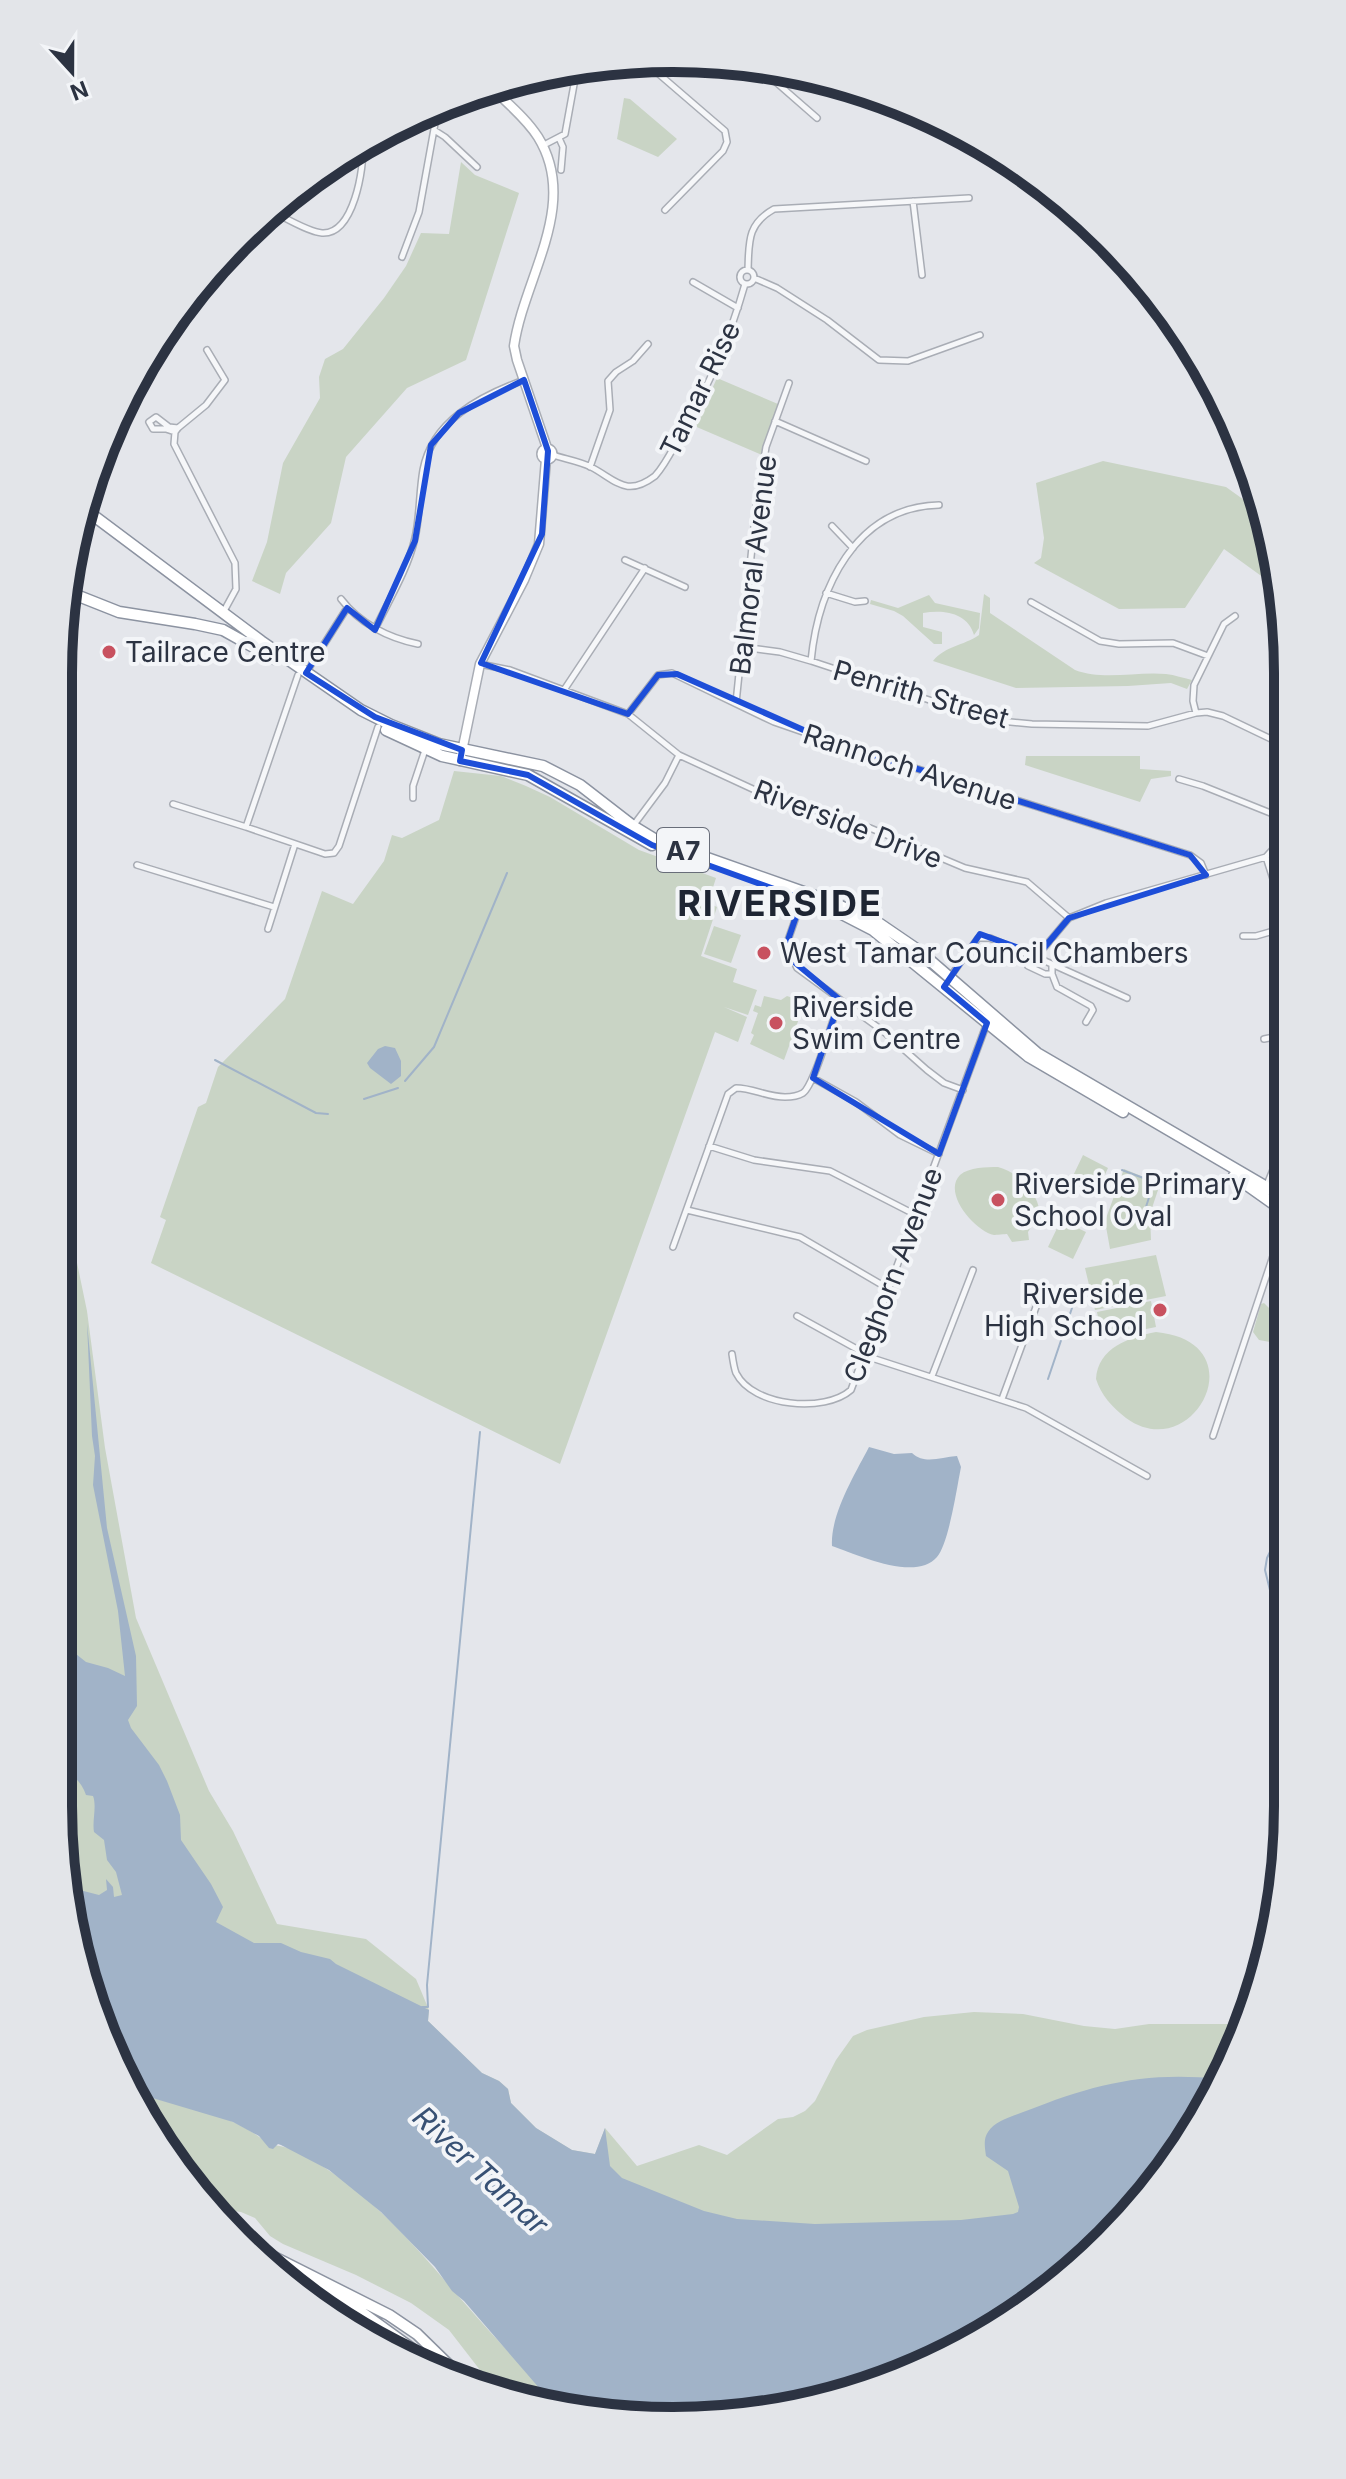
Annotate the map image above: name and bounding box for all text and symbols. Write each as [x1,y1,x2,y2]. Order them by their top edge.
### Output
north arrow [32,32,112,112]
text: N [67,76,92,106]
street label: Tamar Rise [653,316,747,462]
street label: Balmoral Avenue [723,453,783,677]
place label: Tailrace Centre [125,635,326,669]
marker: Tailrace Centre [100,643,118,661]
street label: Penrith Street [829,653,1013,735]
street label: Rannoch Avenue [799,716,1021,818]
street label: Riverside Drive [749,772,947,876]
road number: A7 [657,828,709,872]
district label: RIVERSIDE [677,881,883,925]
place label: West Tamar Council Chambers [780,936,1189,970]
marker: West Tamar Council Chambers [755,944,773,962]
place label: Riverside Swim Centre [792,990,961,1056]
marker: Riverside Swim Centre [767,1014,785,1032]
street label: Cleghorn Avenue [836,1163,950,1387]
place label: Riverside Primary School Oval [1014,1167,1246,1233]
marker: Riverside Primary School Oval [989,1191,1007,1209]
place label: Riverside High School [984,1277,1144,1343]
marker: Riverside High School [1151,1301,1169,1319]
water label: River Tamar [406,2098,556,2242]

